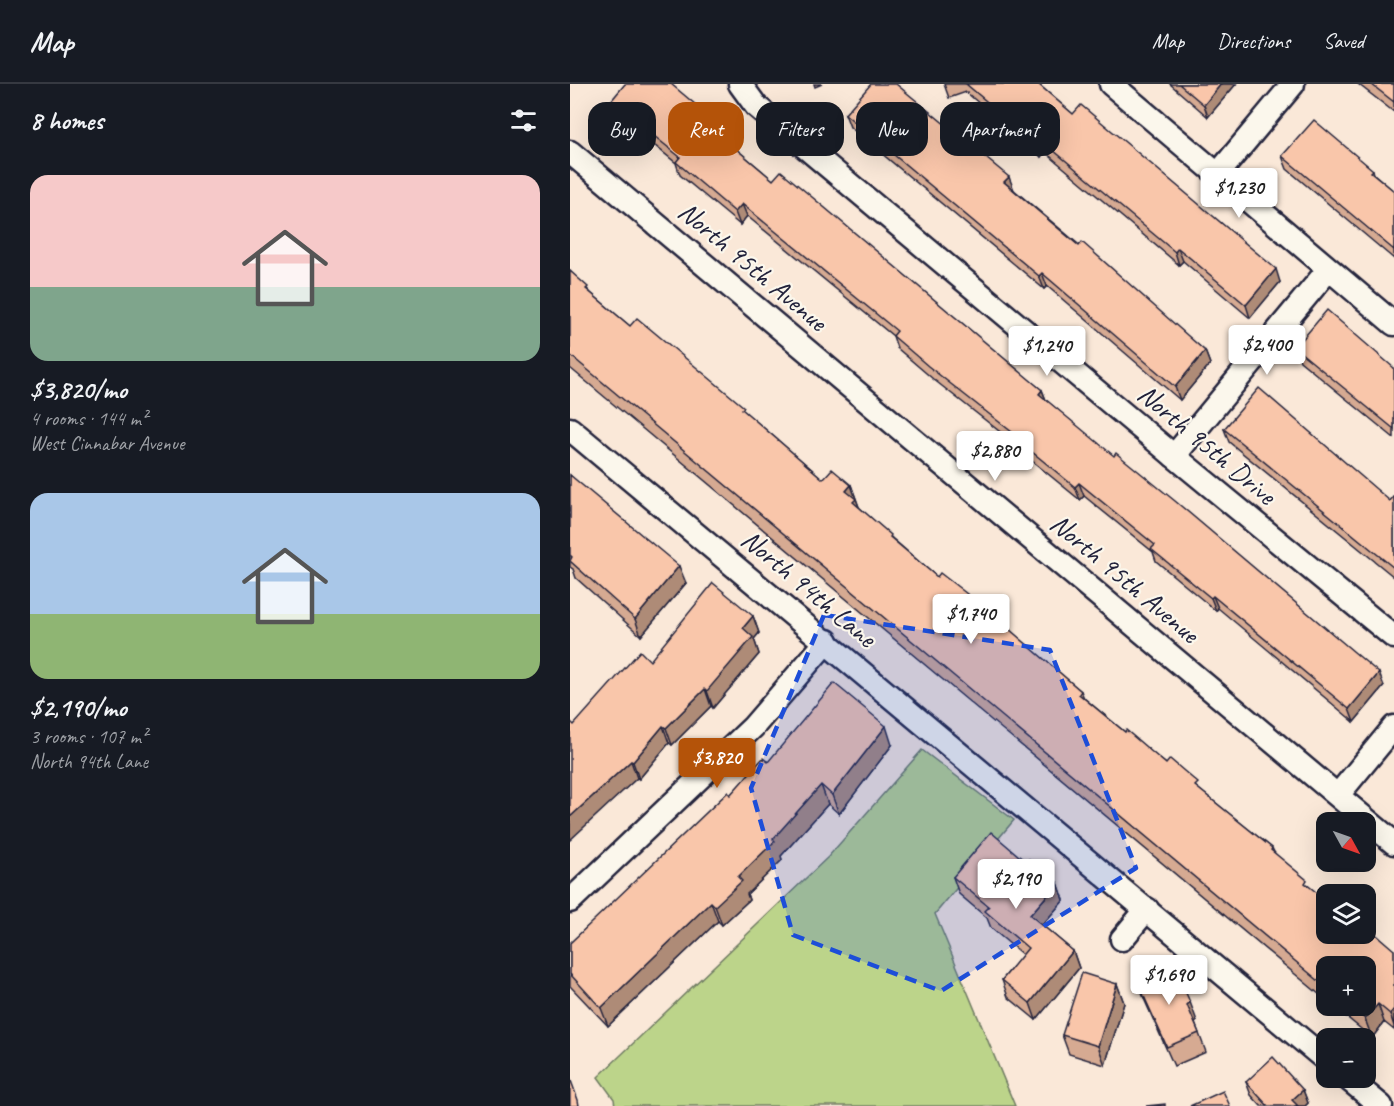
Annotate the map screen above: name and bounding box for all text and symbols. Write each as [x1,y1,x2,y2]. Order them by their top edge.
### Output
text: Map [30,24,73,59]
text: Map [1152,28,1184,54]
text: Directions [1217,28,1290,54]
text: Saved [1323,28,1364,54]
chip: Buy [588,102,656,156]
chip: Rent [668,102,744,156]
chip: Filters [756,102,844,156]
chip: New [856,102,928,156]
chip: Apartment [940,102,1060,156]
text: 8 homes [30,104,103,137]
icon: filters [507,104,540,137]
pin: $1,230 [1190,168,1288,219]
text: $1,230 [1215,175,1263,200]
street label: North 95th Avenue [671,193,836,340]
icon: home [231,214,339,322]
pin: $2,400 [1218,325,1316,376]
pin: $1,240 [998,326,1096,377]
text: $2,400 [1243,332,1291,357]
text: $1,240 [1023,333,1071,358]
text: $3,820/mo [30,373,127,406]
street label: North 95th Drive [1131,376,1285,513]
text: 4 rooms · 144 m² [30,406,147,431]
text: West Cinnabar Avenue [30,431,184,456]
pin: $2,880 [946,431,1044,482]
text: $2,880 [971,438,1019,463]
street label: North 95th Avenue [1043,505,1208,652]
street label: North 94th Lane [734,521,885,656]
icon: home [231,532,339,640]
pin: $1,740 [922,594,1020,645]
text: $1,740 [947,601,995,626]
text: $2,190/mo [30,691,127,724]
text: 3 rooms · 107 m² [30,724,147,749]
pin: $3,820 [668,738,766,789]
text: $3,820 [693,745,741,770]
text: North 94th Lane [30,749,148,774]
north arrow [1316,812,1376,872]
map controls [1316,812,1376,1088]
pin: $2,190 [967,859,1065,910]
text: $2,190 [992,866,1040,891]
button: layers [1316,884,1376,944]
pin: $1,690 [1120,955,1218,1006]
button: + [1316,956,1376,1016]
text: $1,690 [1144,962,1194,987]
button: − [1316,1028,1376,1088]

